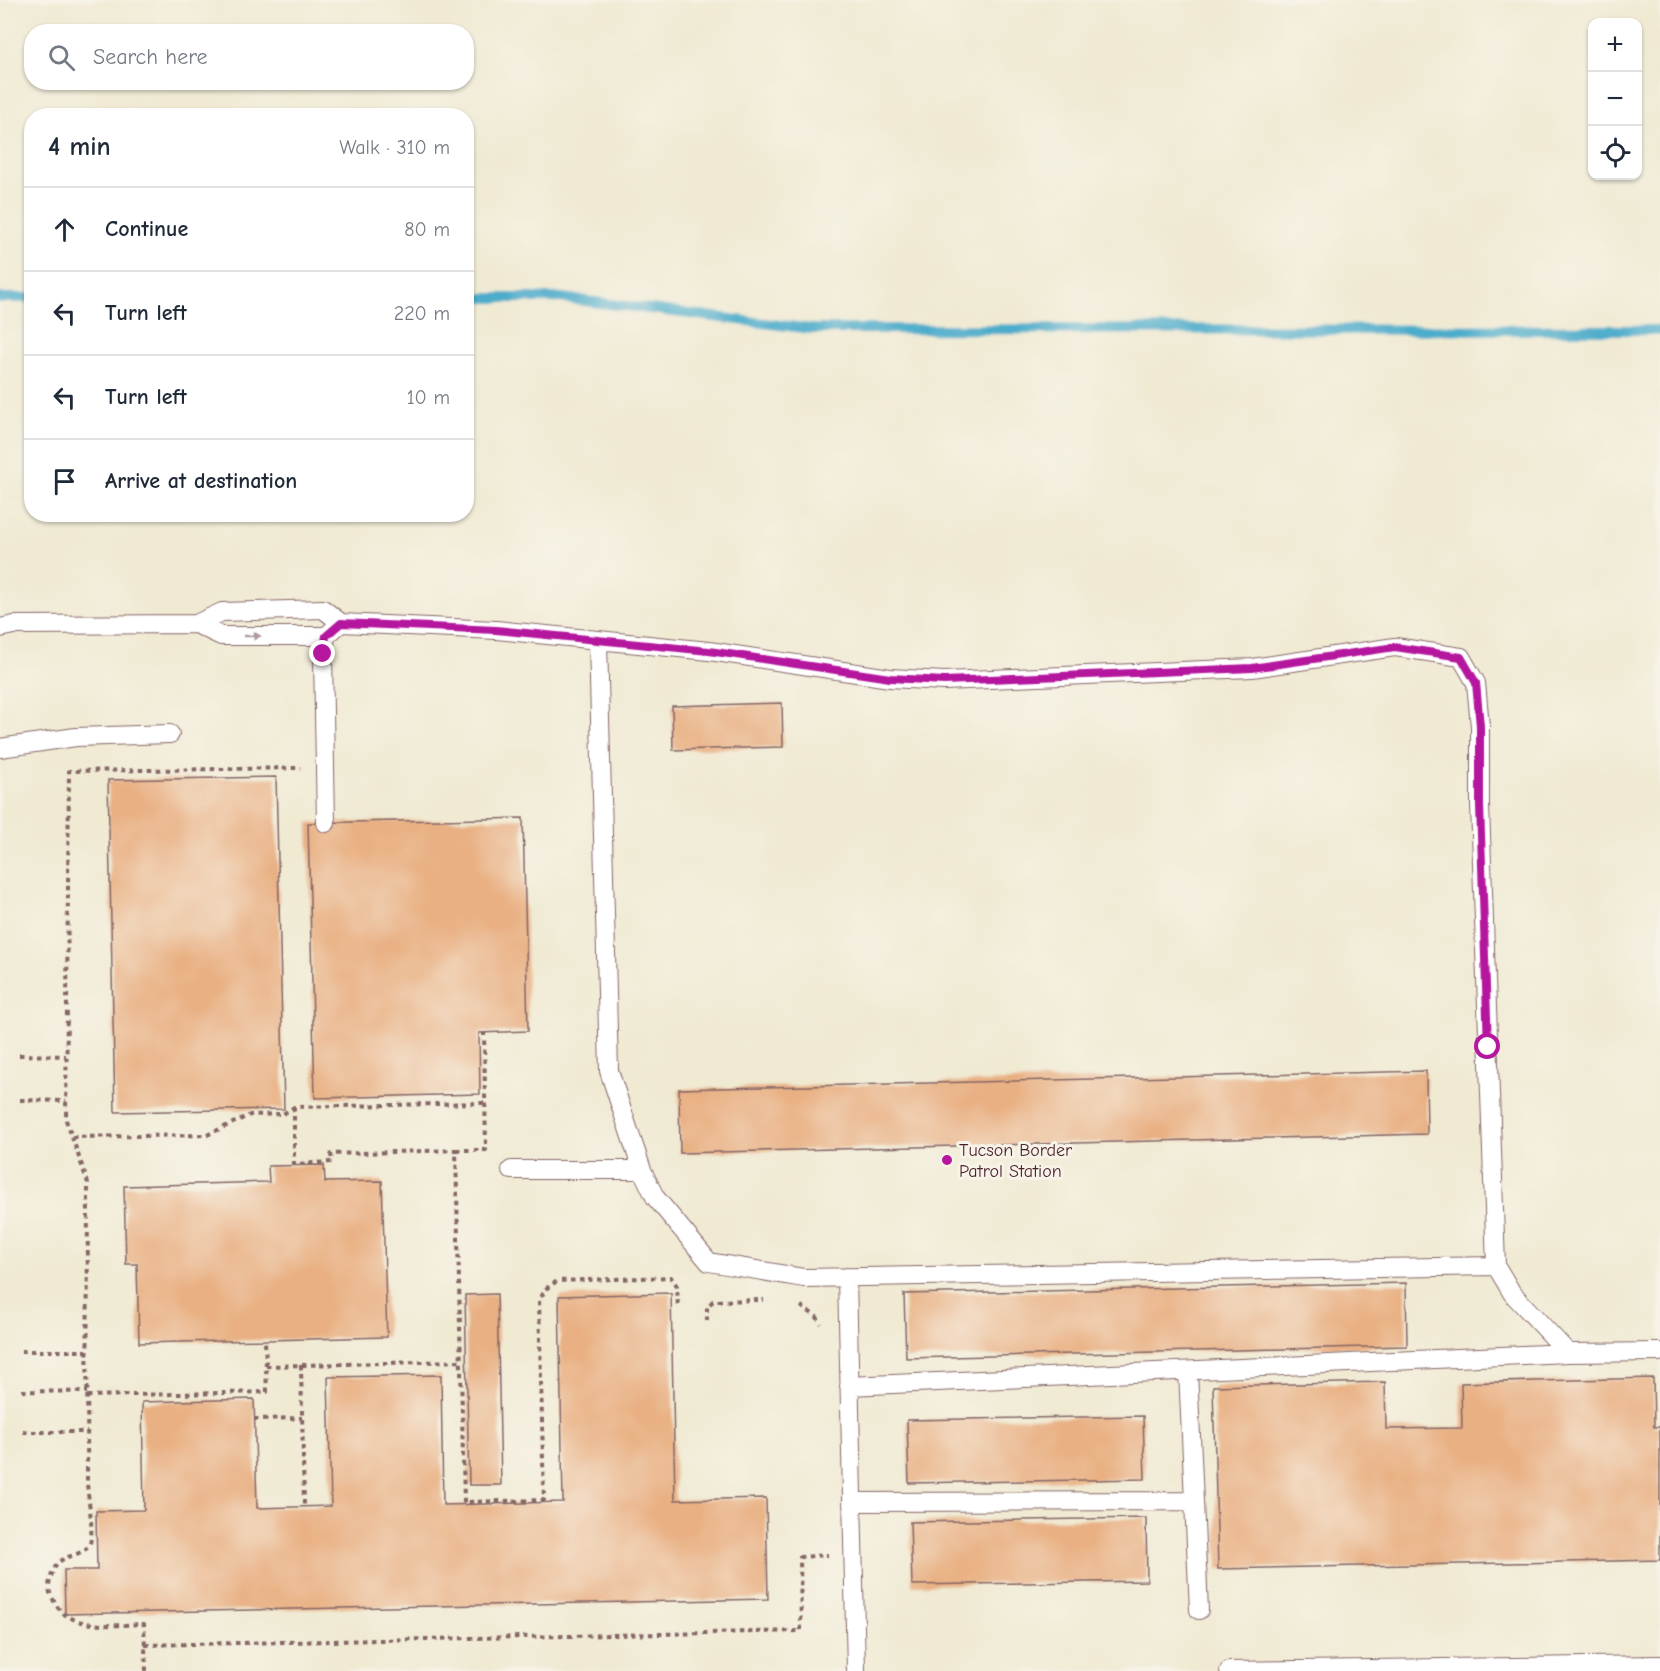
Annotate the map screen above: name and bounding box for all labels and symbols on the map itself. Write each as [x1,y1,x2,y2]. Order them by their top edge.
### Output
one-way arrow [242,631,261,641]
route end [309,640,335,666]
route start [1474,1033,1500,1059]
place label: Tucson Border Patrol Station [959,1140,1073,1182]
marker: Tucson Border Patrol Station [940,1153,954,1167]

